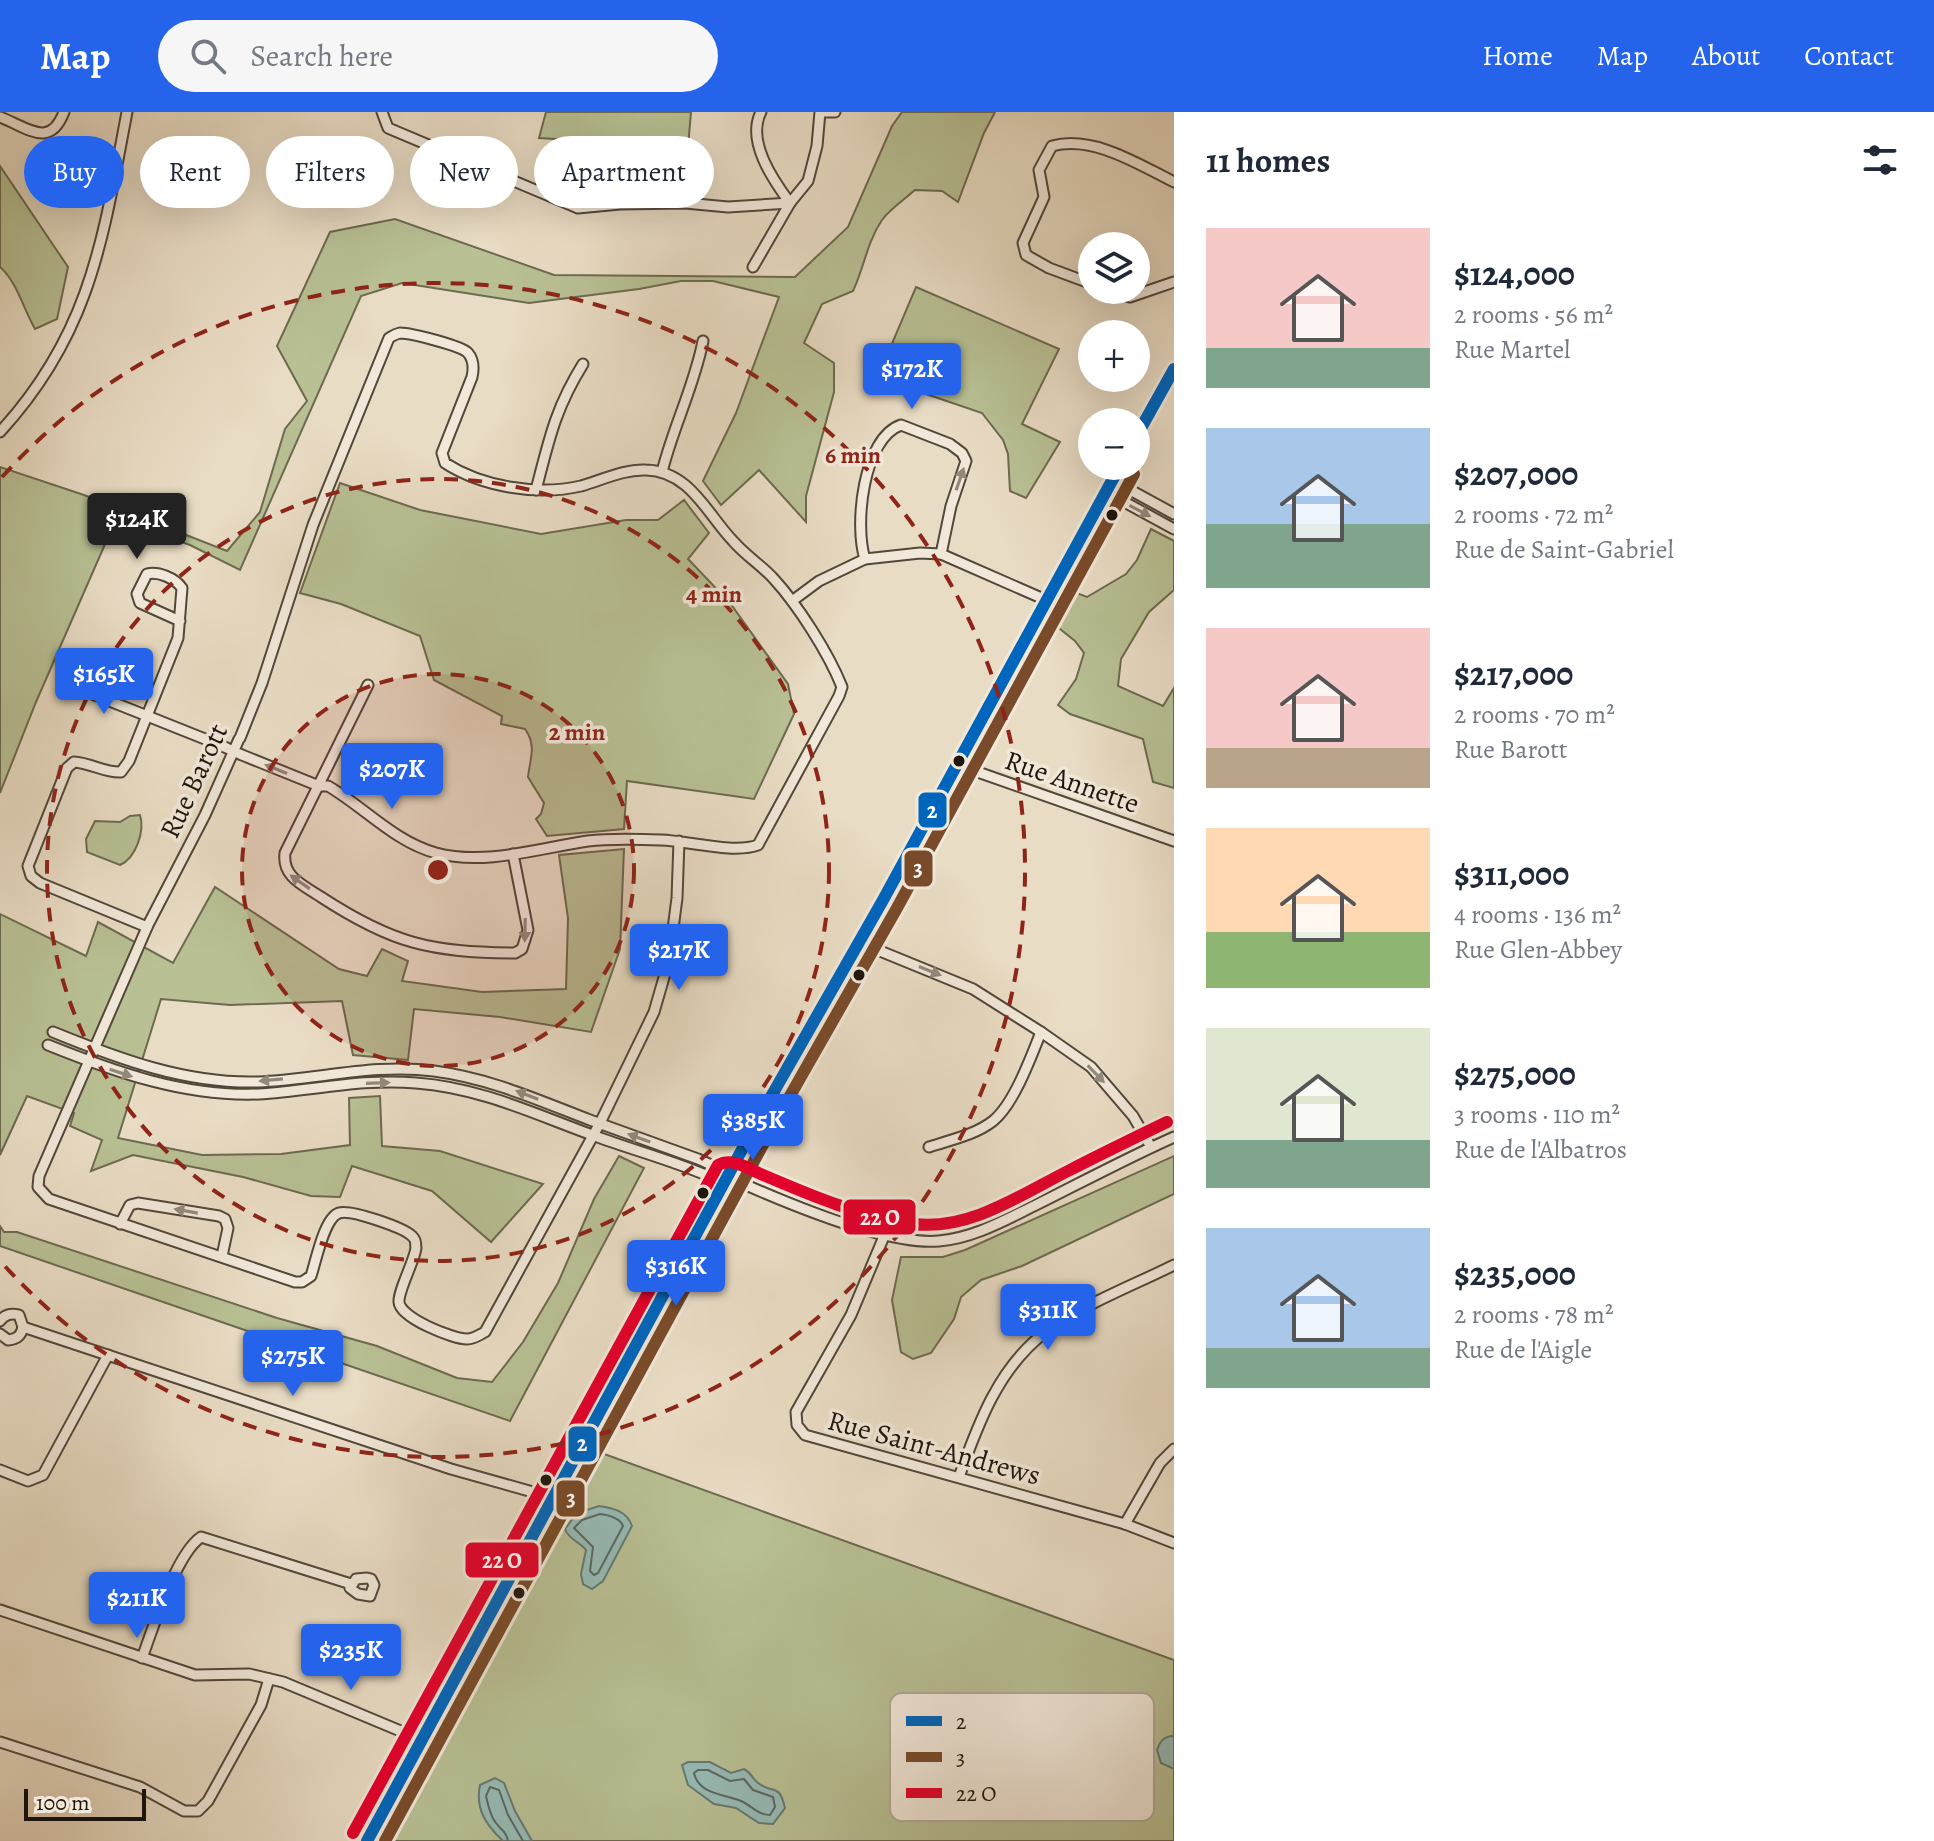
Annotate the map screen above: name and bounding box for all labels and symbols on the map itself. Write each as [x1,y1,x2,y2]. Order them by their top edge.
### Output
pin: $172K [856,343,968,411]
text: 6 min [825,439,882,471]
one-way arrow [955,467,967,491]
pin: $124K [81,493,193,561]
one-way arrow [1128,504,1151,517]
unlabelled marker [1104,507,1120,523]
text: 4 min [686,578,743,610]
pin: $165K [48,648,160,716]
text: 2 min [549,716,606,748]
street label: Rue Barott [151,718,237,844]
street label: Rue Annette [1000,741,1144,823]
pin: $207K [336,743,448,811]
unlabelled marker [951,753,967,769]
one-way arrow [265,762,288,775]
line badge: 2 [917,791,948,829]
text: 2 [927,796,938,826]
line badge: 3 [903,849,934,888]
text: 3 [913,854,923,884]
centre of rings [424,856,452,884]
one-way arrow [289,875,310,890]
one-way arrow [518,918,531,943]
pin: $217K [623,924,735,992]
one-way arrow [918,965,942,978]
unlabelled marker [851,967,867,983]
one-way arrow [1086,1064,1105,1083]
one-way arrow [109,1067,133,1079]
one-way arrow [258,1074,283,1087]
one-way arrow [366,1076,391,1089]
one-way arrow [515,1088,539,1101]
pin: $385K [697,1094,809,1162]
one-way arrow [627,1131,651,1144]
unlabelled marker [695,1185,711,1201]
line badge: 22 O [842,1198,917,1236]
text: 22 O [860,1203,900,1233]
one-way arrow [173,1204,198,1216]
pin: $316K [620,1240,732,1308]
pin: $311K [992,1284,1104,1352]
pin: $275K [237,1330,349,1398]
street label: Rue Saint-Andrews [823,1401,1045,1495]
line badge: 2 [567,1425,598,1463]
text: 2 [577,1429,588,1459]
unlabelled marker [538,1472,554,1488]
line badge: 3 [555,1479,586,1518]
text: 3 [566,1484,576,1514]
line badge: 22 O [464,1541,540,1579]
text: 22 O [482,1546,522,1576]
pin: $211K [81,1572,193,1640]
unlabelled marker [511,1585,527,1601]
pin: $235K [295,1624,407,1692]
legend [890,1693,1154,1821]
text: 2 [956,1707,966,1737]
text: 3 [956,1743,965,1773]
text: 22 O [956,1779,996,1809]
scale bar [24,1785,146,1821]

